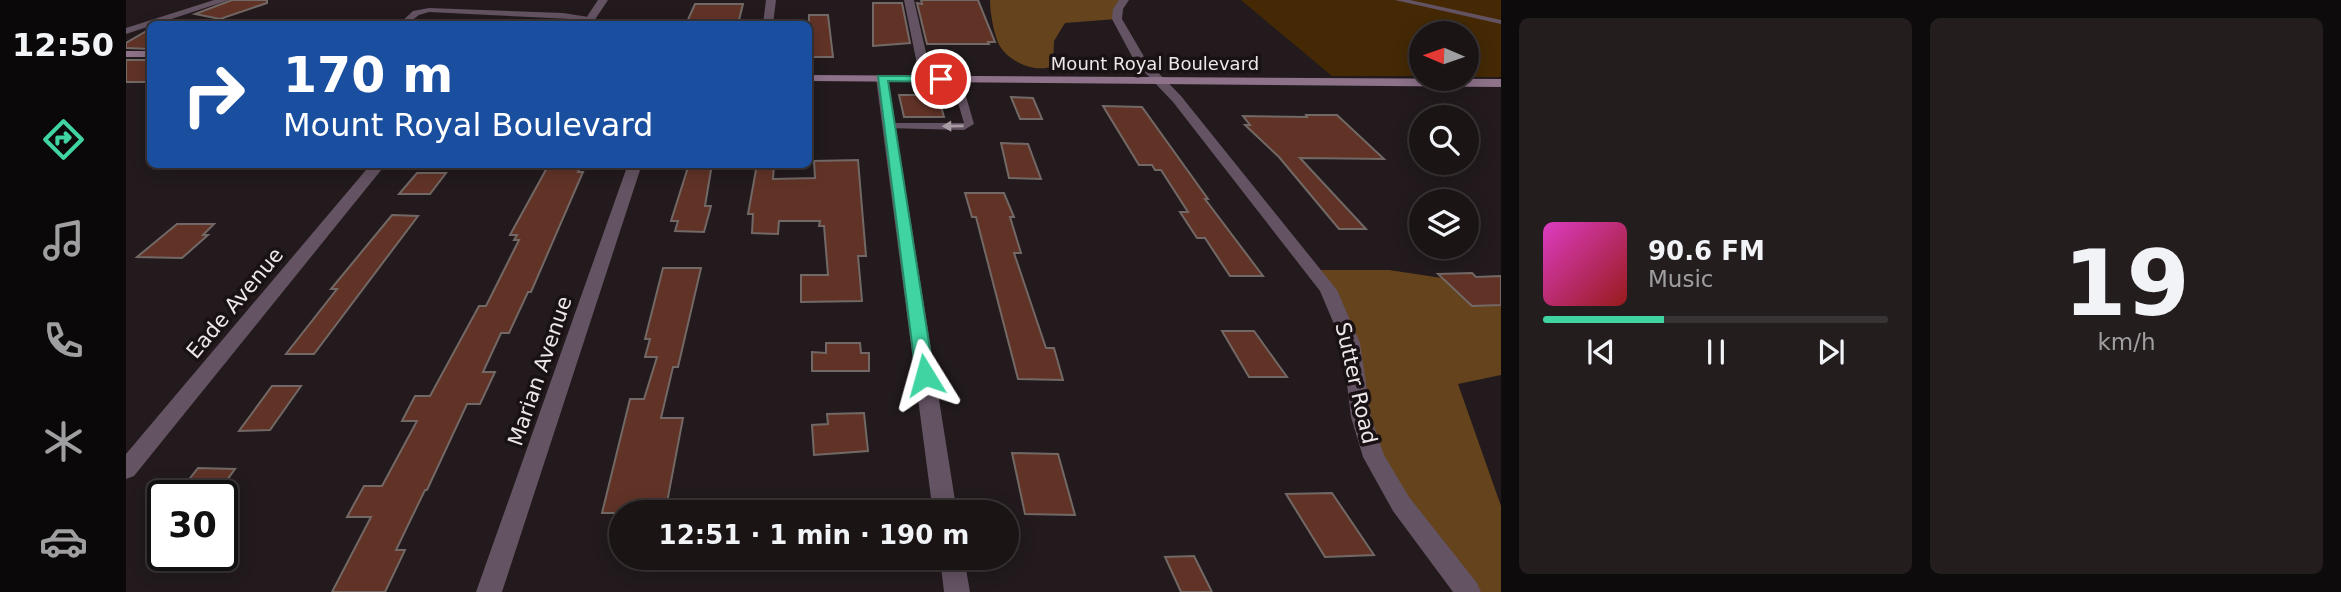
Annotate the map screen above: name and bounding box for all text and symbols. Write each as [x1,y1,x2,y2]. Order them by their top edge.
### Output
north arrow [1409,21,1479,91]
map controls [1409,21,1479,259]
text: 12:50 [12,26,114,64]
text: 170 m [283,47,453,104]
icon: right [168,49,259,140]
pin [911,49,971,109]
street label: Mount Royal Boulevard [1051,53,1259,74]
icon: arrive [922,60,960,98]
button: search [1409,105,1479,175]
text: Mount Royal Boulevard [283,106,653,144]
icon: directions [39,115,88,164]
one-way arrow [942,120,964,132]
button: layers [1409,189,1479,259]
icon: music [39,216,88,265]
text: 19 [2063,231,2190,336]
text: 90.6 FM [1648,236,1765,266]
street label: Eade Avenue [182,243,288,363]
text: Music [1648,266,1713,292]
street label: Marian Avenue [503,293,577,449]
icon: phone [39,316,88,365]
street label: Sutter Road [1330,320,1382,446]
text: km/h [2097,329,2156,355]
icon: previous [1582,333,1620,371]
icon: pause [1697,333,1735,371]
icon: next [1812,333,1850,371]
position arrow [888,338,962,412]
icon: climate [39,417,88,466]
speed limit sign: 30 [147,480,238,571]
icon: car [39,517,88,566]
text: 12:51 · 1 min · 190 m [659,520,969,550]

